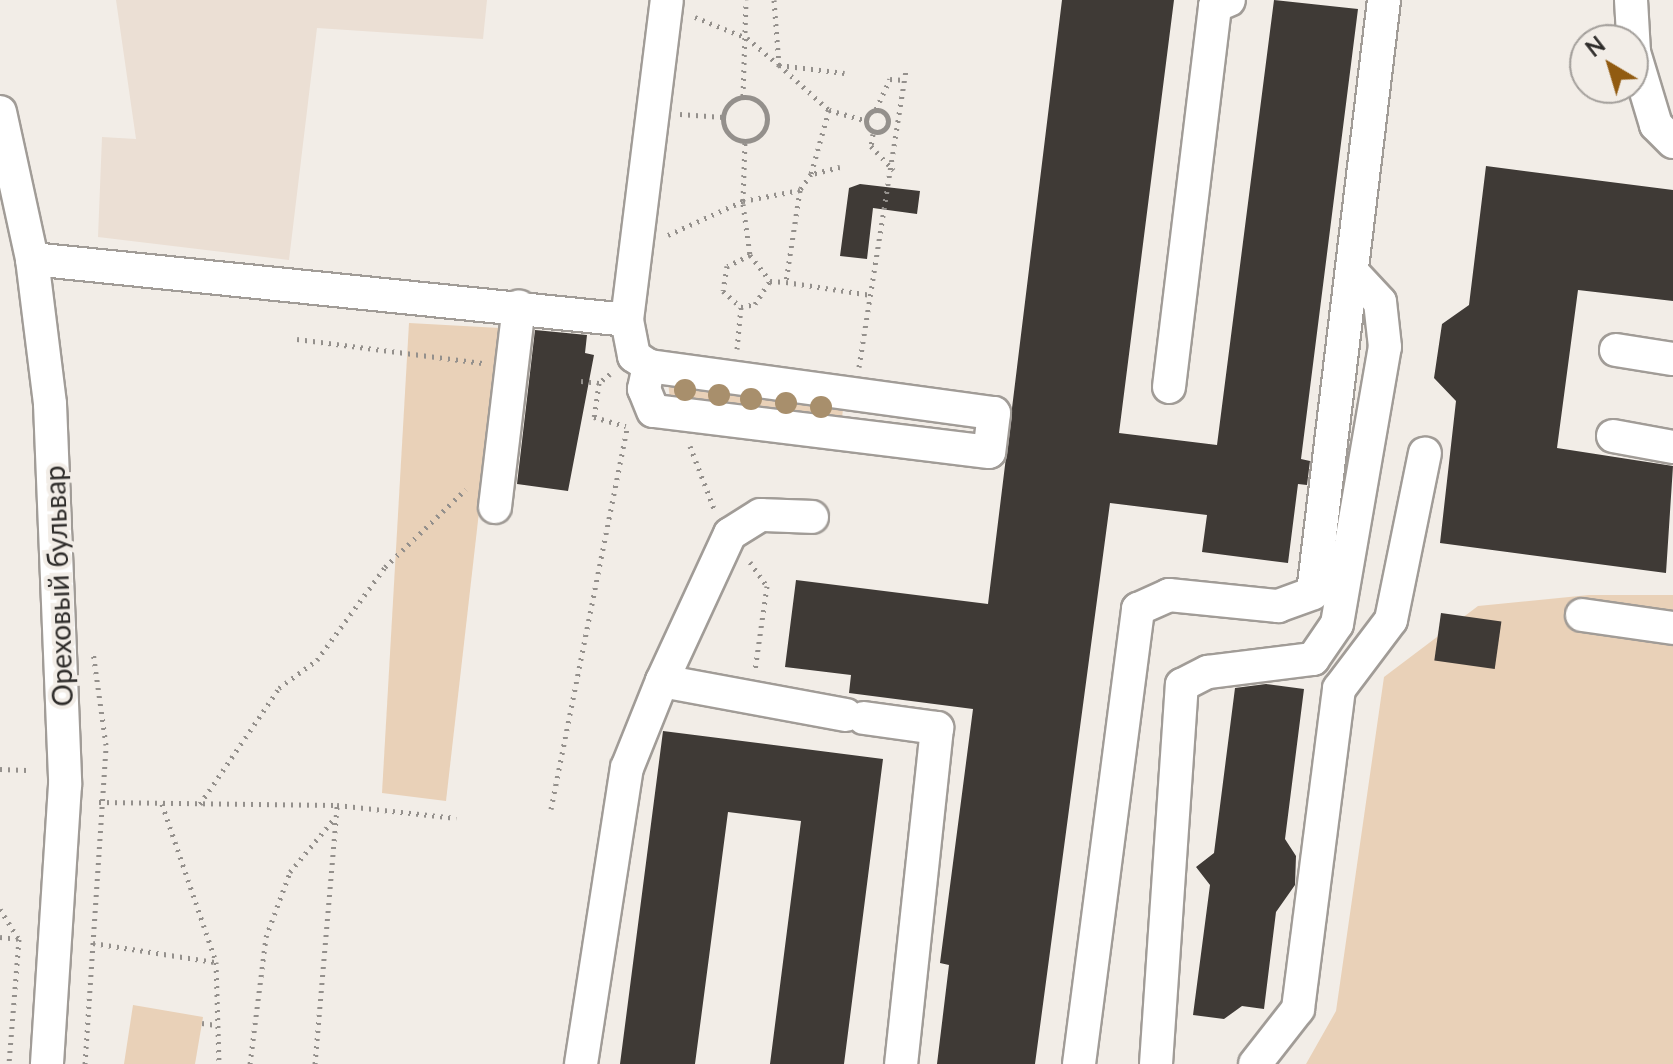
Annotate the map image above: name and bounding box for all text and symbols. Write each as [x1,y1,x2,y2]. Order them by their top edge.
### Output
north arrow [1569,24,1649,104]
text: N [1580,30,1610,62]
street label: Ореховый бульвар [37,465,79,707]

